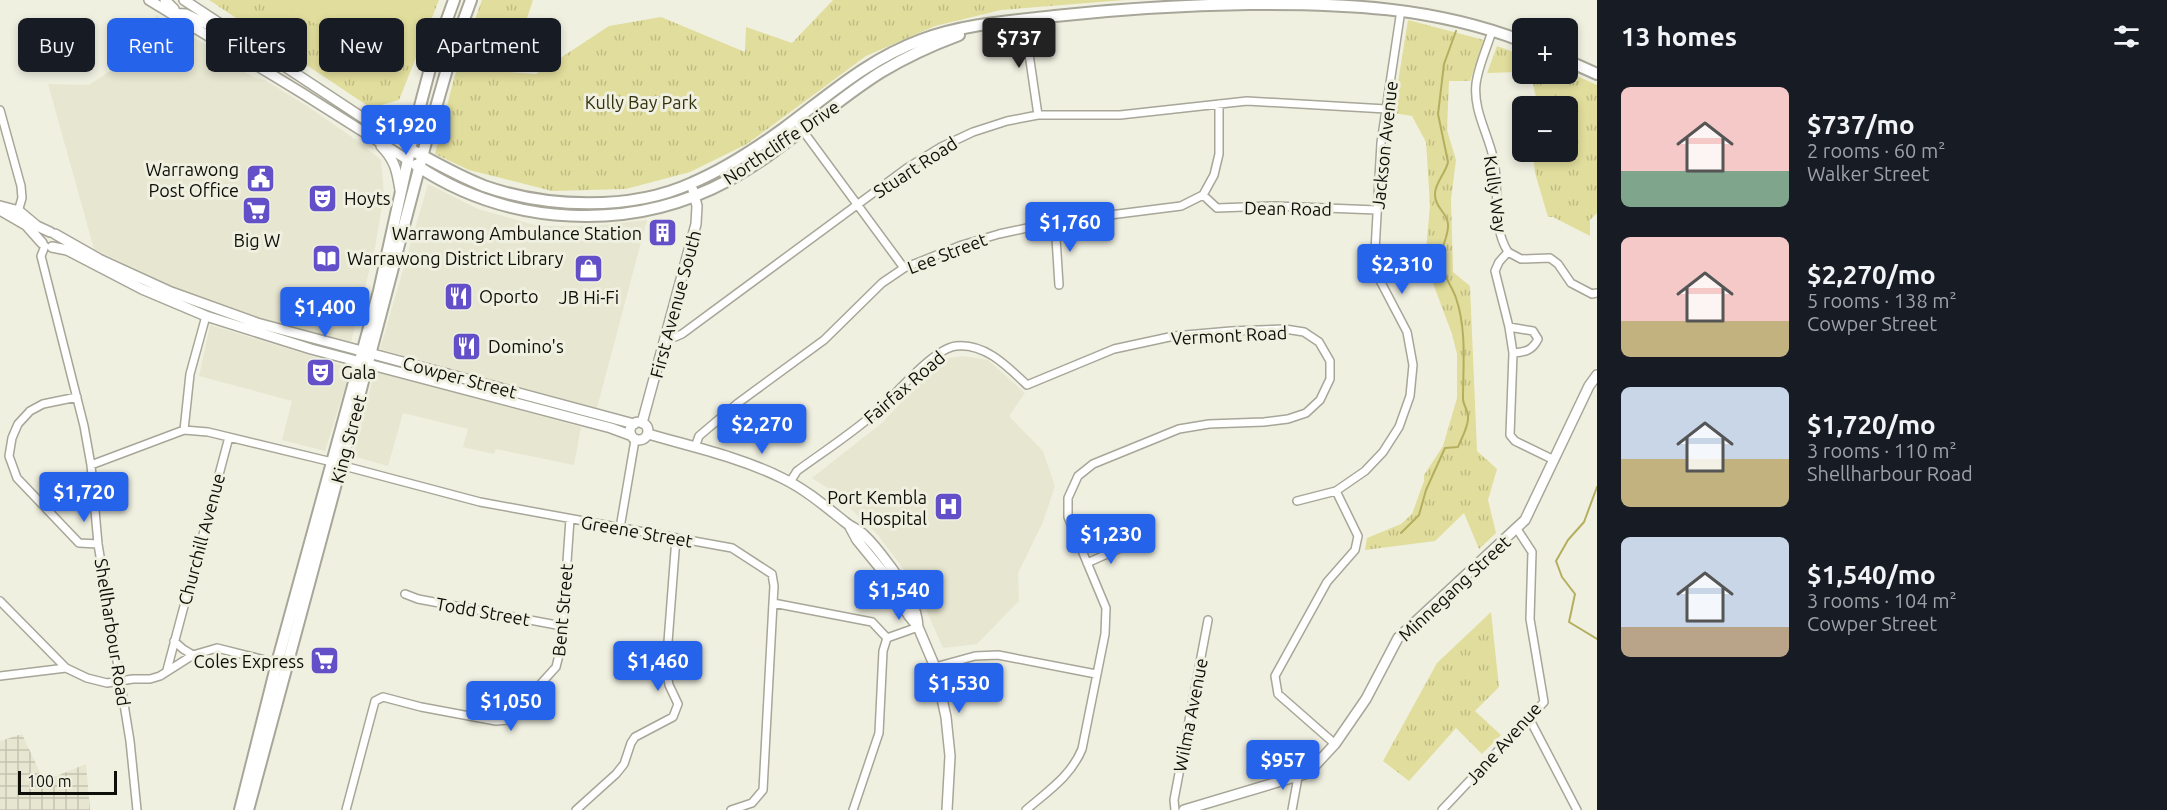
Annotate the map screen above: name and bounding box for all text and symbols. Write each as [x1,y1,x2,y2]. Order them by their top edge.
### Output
chip: Buy [18,18,95,72]
chip: Rent [107,18,194,72]
chip: Filters [206,18,307,72]
chip: New [319,18,404,72]
chip: Apartment [416,18,561,72]
pin: $737 [983,18,1055,69]
map controls [1512,18,1578,162]
button: + [1512,18,1578,84]
icon: filters [2110,20,2143,53]
text: 13 homes [1621,22,1737,51]
text: $737 [996,26,1042,49]
street label: Jackson Avenue [1367,80,1401,210]
park label: Kully Bay Park [585,92,697,112]
street label: Northcliffe Drive [719,96,843,188]
button: − [1512,96,1578,162]
pin: $1,920 [357,105,455,156]
text: $737/mo [1807,110,1915,139]
icon: home [1669,111,1741,183]
text: $1,920 [375,113,437,136]
street label: Stuart Road [869,133,961,201]
text: 2 rooms · 60 m² [1807,139,1945,162]
street label: Kully Way [1481,154,1511,234]
place label: Warrawong Post Office [145,159,239,200]
text: Walker Street [1807,162,1929,185]
public building icon: Warrawong Post Office [244,163,276,195]
theatre icon: Hoyts [307,182,339,214]
place label: Hoyts [344,188,391,208]
supermarket icon: Big W [241,195,273,227]
street label: Dean Road [1244,197,1332,219]
pin: $1,760 [1021,202,1119,253]
text: $1,760 [1039,210,1101,233]
building icon: Warrawong Ambulance Station [647,217,679,249]
place label: Warrawong Ambulance Station [392,223,642,243]
street label: First Avenue South [646,228,704,380]
street label: Lee Street [904,229,990,277]
place label: Big W [234,230,281,250]
library icon: Warrawong District Library [310,242,342,274]
pin: $2,310 [1353,244,1451,295]
place label: Warrawong District Library [347,248,564,268]
shop icon: JB Hi-Fi [573,252,605,284]
text: $2,310 [1371,252,1433,275]
text: $2,270/mo [1807,260,1936,289]
icon: home [1669,261,1741,333]
restaurant icon: Oporto [442,280,474,312]
place label: Oporto [479,286,538,306]
pin: $1,400 [276,287,374,338]
place label: JB Hi-Fi [559,287,619,307]
text: 5 rooms · 138 m² [1807,289,1957,312]
text: $1,400 [294,295,356,318]
text: Cowper Street [1807,312,1937,335]
street label: Vermont Road [1170,322,1288,348]
restaurant icon: Domino's [451,330,483,362]
place label: Domino's [488,336,564,356]
street label: Fairfax Road [860,347,948,427]
street label: Cowper Street [401,352,519,402]
theatre icon: Gala [304,356,336,388]
place label: Gala [341,362,376,382]
street label: King Street [327,393,369,485]
pin: $2,270 [713,404,811,455]
text: $1,720/mo [1807,410,1936,439]
icon: home [1669,411,1741,483]
text: $2,270 [731,412,793,435]
text: 3 rooms · 110 m² [1807,439,1957,462]
text: Shellharbour Road [1807,462,1973,485]
street label: Churchill Avenue [174,471,228,607]
pin: $1,720 [35,472,133,523]
text: $1,720 [53,480,115,503]
place label: Port Kembla Hospital [827,487,927,528]
hospital icon: Port Kembla Hospital [932,491,964,523]
street label: Greene Street [580,511,694,551]
pin: $1,230 [1062,514,1160,565]
text: $1,230 [1080,522,1142,545]
street label: Minnegang Street [1394,531,1514,645]
street label: Shellharbour Road [91,557,135,707]
text: $1,540/mo [1807,560,1936,589]
icon: home [1669,561,1741,633]
street label: Bent Street [548,563,576,657]
pin: $1,540 [850,570,948,621]
text: $1,540 [868,578,930,601]
text: 3 rooms · 104 m² [1807,589,1957,612]
street label: Todd Street [434,593,532,629]
text: Cowper Street [1807,612,1937,635]
pin: $1,460 [609,641,707,692]
supermarket icon: Coles Express [309,645,341,677]
text: $1,460 [627,649,689,672]
place label: Coles Express [194,651,304,671]
street label: Wilma Avenue [1169,656,1211,774]
pin: $1,530 [910,663,1008,714]
text: $1,530 [928,671,990,694]
pin: $1,050 [462,681,560,732]
text: $1,050 [480,689,542,712]
street label: Jane Avenue [1461,698,1545,788]
pin: $957 [1247,740,1319,791]
text: $957 [1260,748,1306,771]
scale bar [18,768,117,796]
text: 100 m [27,772,72,790]

